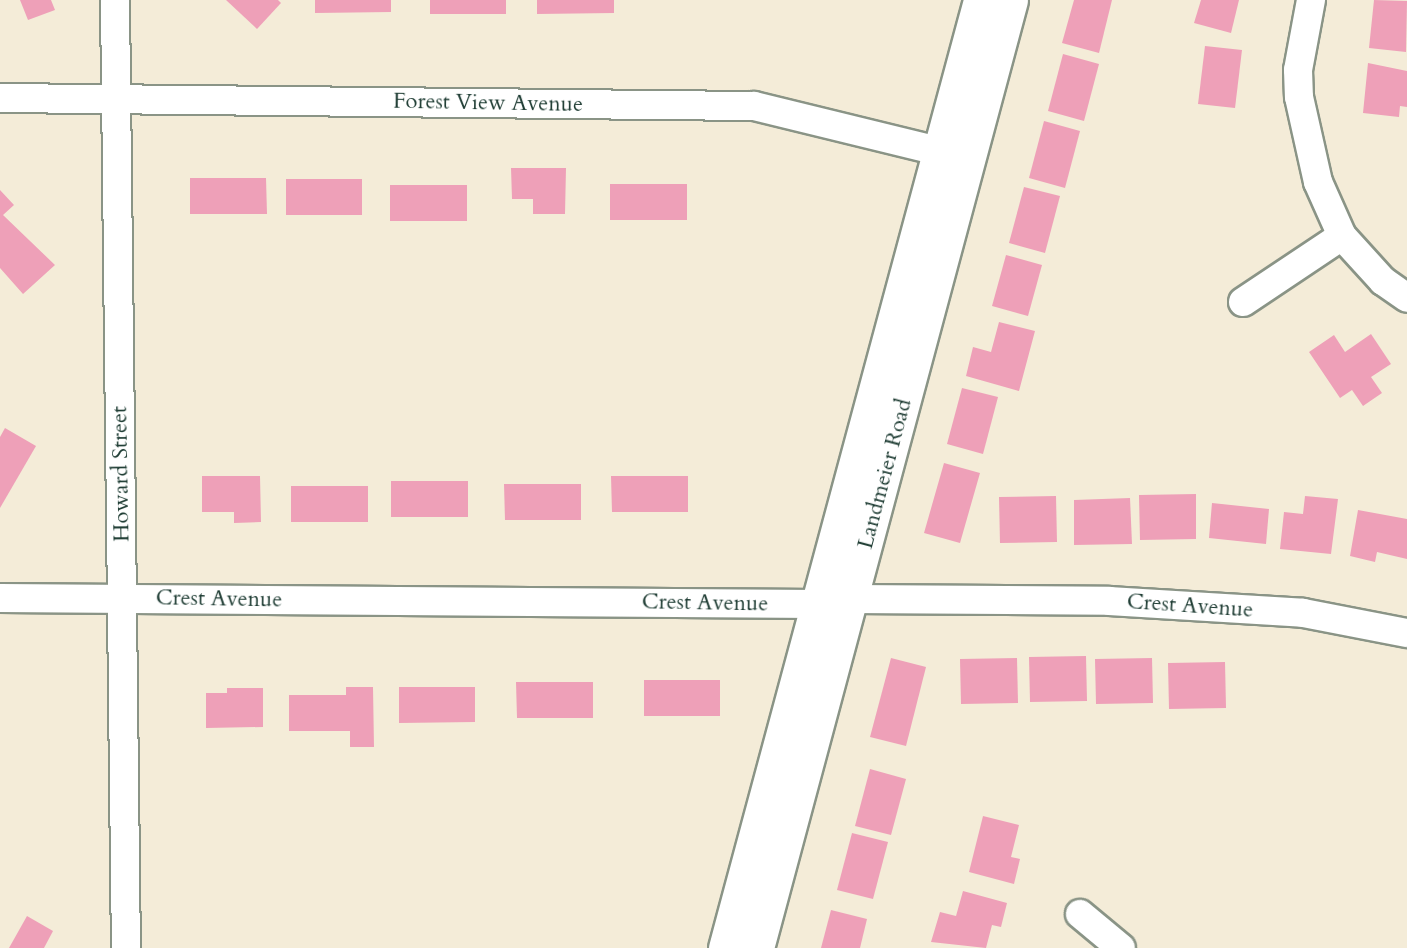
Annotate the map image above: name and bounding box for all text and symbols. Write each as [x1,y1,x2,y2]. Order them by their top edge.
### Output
street label: Forest View Avenue [393,88,583,118]
street label: Landmeier Road [852,396,918,552]
street label: Howard Street [107,406,135,542]
street label: Crest Avenue [156,585,282,613]
street label: Crest Avenue [1126,588,1254,624]
street label: Crest Avenue [642,589,768,617]

